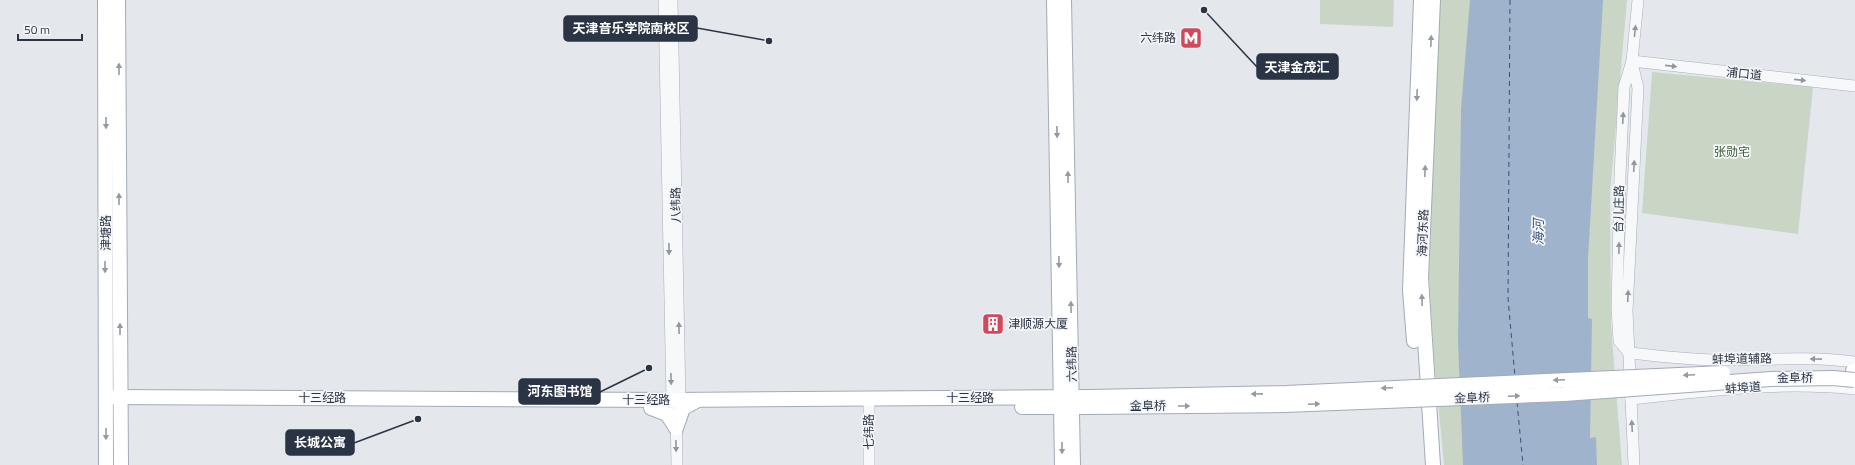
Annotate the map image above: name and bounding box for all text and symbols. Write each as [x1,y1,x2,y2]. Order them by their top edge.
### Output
scale bar [18,16,82,42]
callout: 天津音乐学院南校区 [564,16,697,41]
text: 天津音乐学院南校区 [572,18,690,38]
text: 50 m [24,20,50,39]
metro station icon: 六纬路 [1178,25,1204,51]
one-way arrow [1632,25,1639,37]
place label: 六纬路 [1140,28,1176,47]
one-way arrow [1428,34,1434,47]
callout: 天津金茂汇 [1257,54,1338,79]
text: 天津金茂汇 [1264,57,1330,77]
one-way arrow [116,62,122,75]
one-way arrow [1665,62,1677,69]
street label: 浦口道 [1725,62,1763,85]
one-way arrow [1794,77,1806,83]
one-way arrow [1414,89,1421,101]
one-way arrow [1619,112,1626,124]
one-way arrow [103,117,109,130]
one-way arrow [1054,126,1060,139]
park label: 张勋宅 [1714,142,1750,161]
one-way arrow [1631,160,1638,172]
one-way arrow [1422,165,1429,177]
one-way arrow [1065,170,1071,183]
street label: 台儿庄路 [1609,185,1628,233]
street label: 八纬路 [666,187,685,223]
one-way arrow [116,192,122,205]
street label: 海河东路 [1412,209,1433,257]
street label: 津塘路 [96,215,115,251]
water label: 海河 [1528,216,1548,245]
one-way arrow [1615,242,1622,254]
one-way arrow [665,243,672,255]
one-way arrow [1056,256,1062,269]
one-way arrow [102,261,108,274]
one-way arrow [1624,290,1631,302]
one-way arrow [1418,294,1425,306]
one-way arrow [1068,300,1074,313]
building icon: 津顺源大厦 [980,311,1006,337]
place label: 津顺源大厦 [1008,314,1068,333]
one-way arrow [676,321,682,334]
one-way arrow [117,322,123,335]
street label: 六纬路 [1062,346,1081,382]
street label: 蚌埠道辅路 [1712,348,1772,369]
one-way arrow [1809,356,1822,362]
street label: 金阜桥 [1777,368,1813,387]
one-way arrow [1682,372,1695,378]
one-way arrow [668,373,674,386]
one-way arrow [1553,377,1565,384]
street label: 蚌埠道 [1724,377,1762,398]
callout: 河东图书馆 [519,379,600,404]
text: 河东图书馆 [527,381,593,401]
one-way arrow [1381,385,1393,392]
street label: 金阜桥 [1454,387,1490,408]
street label: 十三经路 [298,388,346,407]
street label: 十三经路 [946,388,994,407]
street label: 十三经路 [622,390,670,409]
one-way arrow [1250,391,1263,397]
one-way arrow [1508,393,1521,399]
street label: 金阜桥 [1130,396,1166,415]
one-way arrow [1308,401,1321,407]
one-way arrow [1178,403,1191,409]
street label: 七纬路 [859,414,878,450]
one-way arrow [1629,420,1636,432]
one-way arrow [103,428,110,440]
callout: 长城公寓 [286,430,354,455]
text: 长城公寓 [294,432,346,452]
one-way arrow [673,440,680,452]
one-way arrow [1059,442,1065,455]

